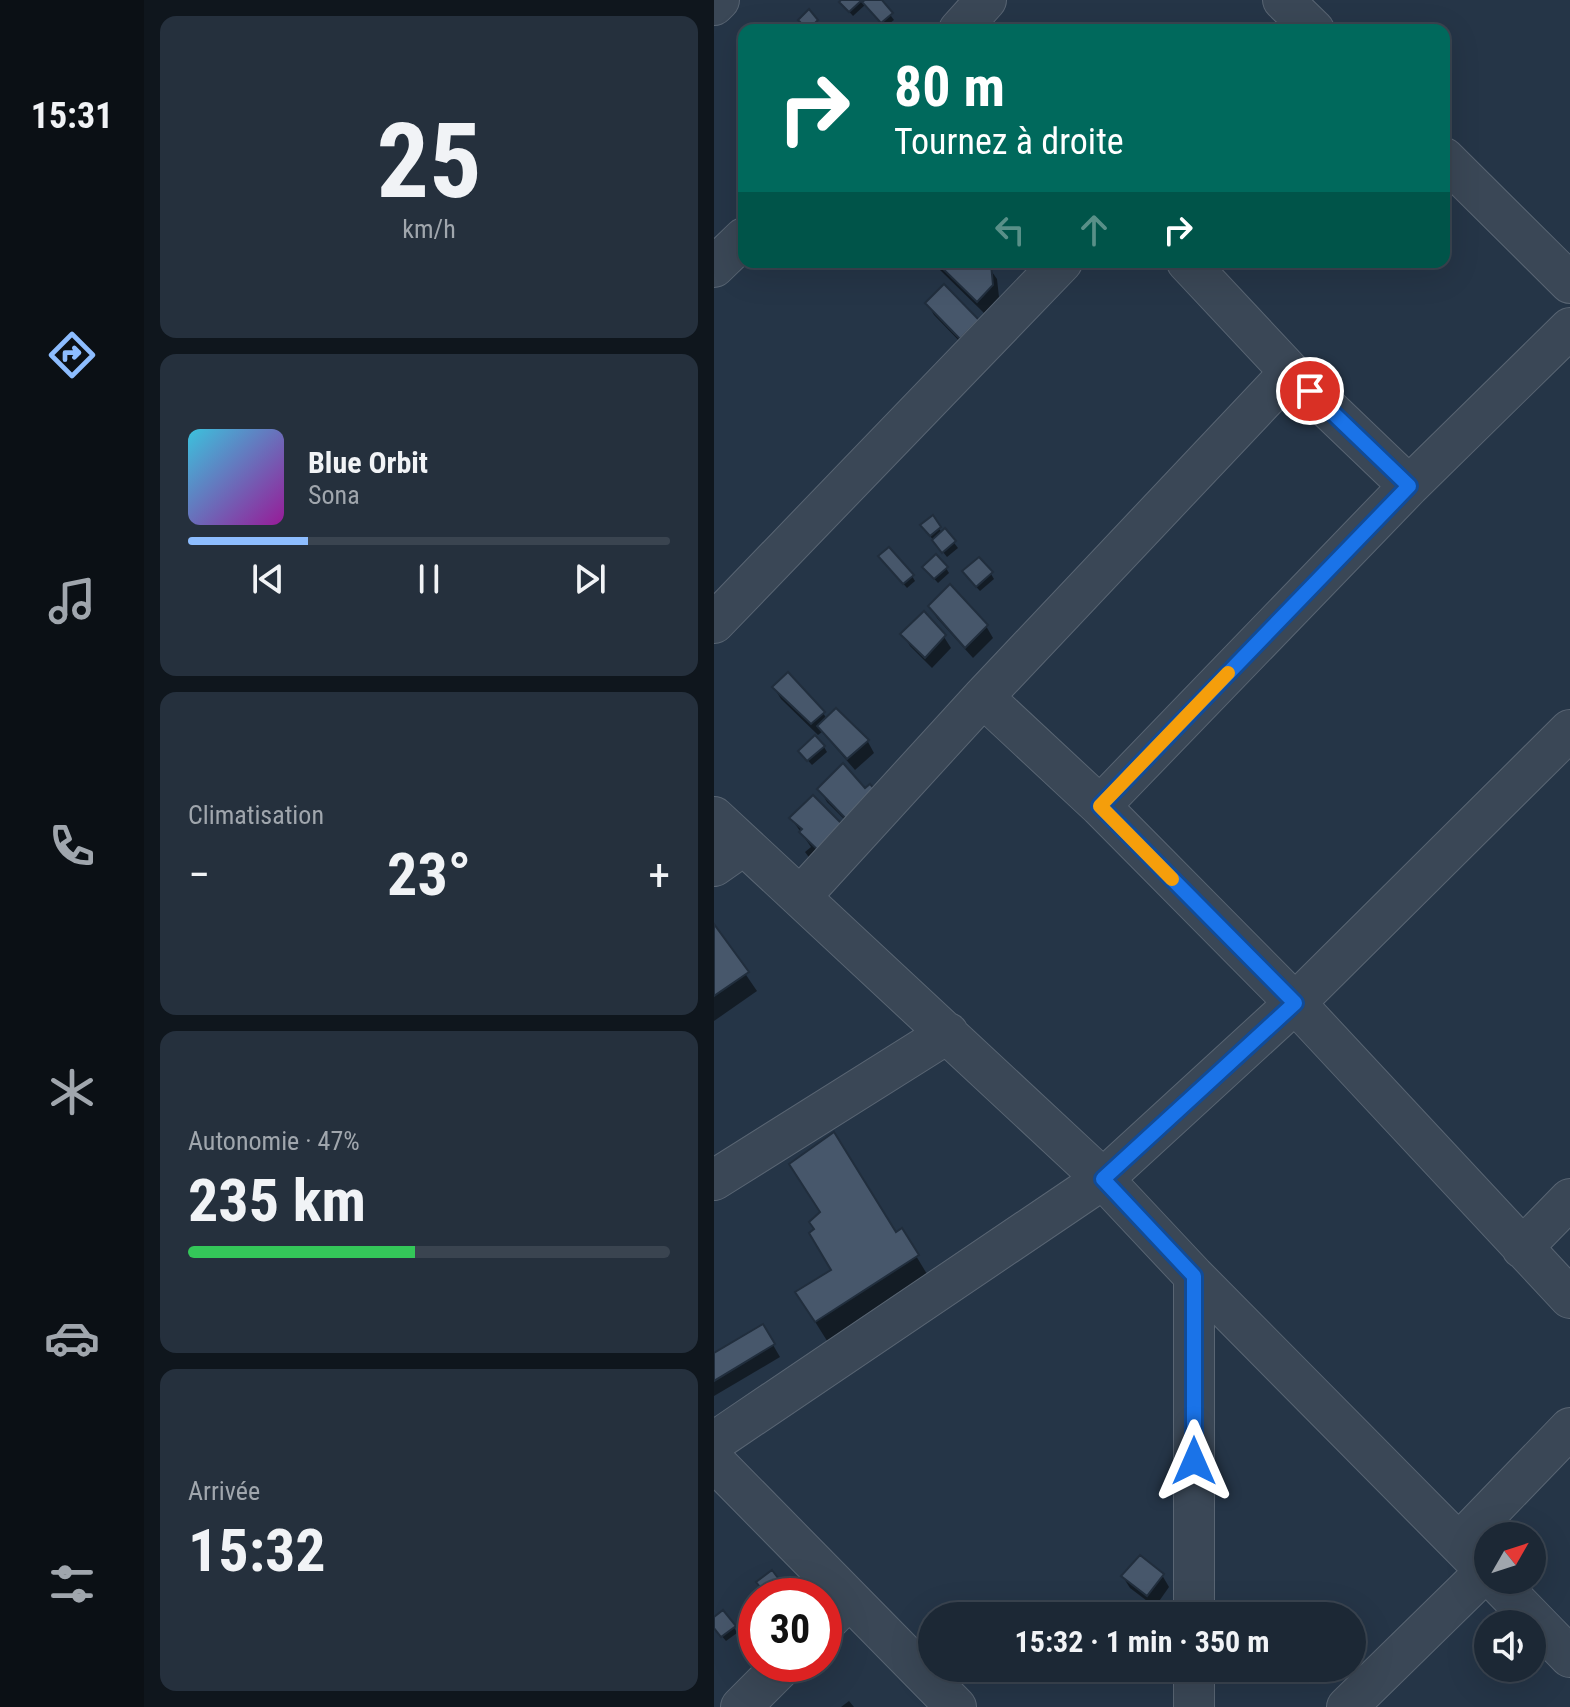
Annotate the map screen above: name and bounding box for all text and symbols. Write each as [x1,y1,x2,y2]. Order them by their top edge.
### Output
text: 80 m [894,54,1005,120]
icon: right [762,56,866,160]
text: 15:31 [31,95,113,137]
text: 25 [376,101,482,222]
text: Tournez à droite [894,121,1124,163]
icon: left [988,208,1032,252]
icon: ahead [1072,208,1116,252]
icon: right [1156,208,1200,252]
text: km/h [402,214,456,244]
icon: directions [44,327,100,383]
pin [1276,357,1344,425]
icon: arrive [1288,369,1332,413]
text: Blue Orbit [308,445,428,480]
text: Sona [308,480,360,510]
icon: previous [246,557,290,601]
icon: pause [407,557,451,601]
icon: next [568,557,612,601]
icon: music [44,573,100,629]
text: Climatisation [188,800,324,830]
icon: phone [44,818,100,874]
text: 23° [387,839,471,910]
text: − [188,849,210,901]
text: + [648,849,670,901]
icon: climate [44,1064,100,1120]
text: Autonomie · 47% [188,1126,360,1156]
text: 235 km [188,1165,366,1236]
icon: car [44,1310,100,1366]
position arrow [1152,1419,1236,1503]
text: Arrivée [188,1476,260,1506]
text: 15:32 [188,1515,326,1586]
north arrow [1474,1522,1546,1594]
map controls [1474,1522,1546,1682]
icon: filters [44,1556,100,1612]
speed limit sign: 30 [738,1578,842,1682]
button: sound [1474,1610,1546,1682]
text: 15:32 · 1 min · 350 m [1015,1624,1269,1659]

